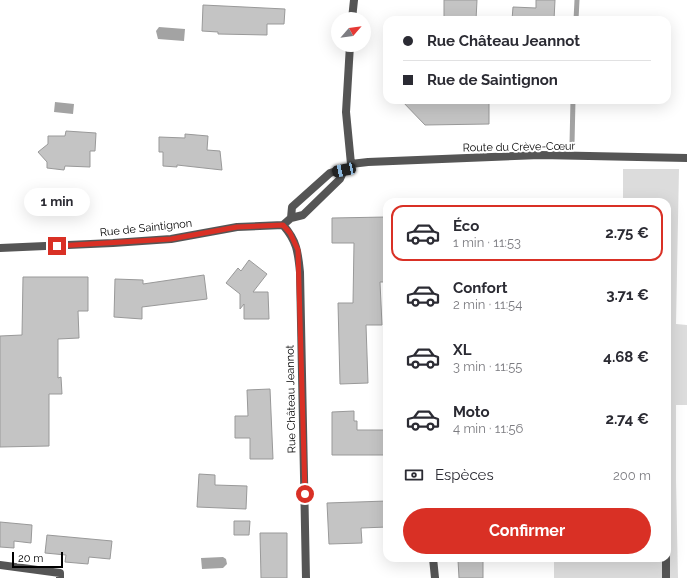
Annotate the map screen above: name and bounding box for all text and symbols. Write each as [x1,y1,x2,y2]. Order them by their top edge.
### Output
north arrow [331,12,371,52]
map controls [331,12,371,52]
text: Rue Château Jeannot [427,32,580,50]
text: Rue de Saintignon [427,71,558,89]
street label: Route du Crève-Cœur [463,140,576,154]
car [331,162,357,178]
callout: 1 min [24,188,90,216]
text: 1 min [41,194,73,209]
icon: car [405,215,441,251]
street label: Rue de Saintignon [99,217,193,239]
text: Éco [453,217,479,235]
text: 2.75 € [605,224,649,242]
text: 1 min · 11:53 [453,235,521,250]
route end [48,237,66,255]
icon: car [405,277,441,313]
text: Confort [453,279,507,297]
text: 3.71 € [606,286,649,304]
text: 2 min · 11:54 [453,297,522,312]
icon: car [405,339,441,375]
text: XL [453,341,471,359]
street label: Rue Château Jeannot [284,344,298,453]
text: 4.68 € [603,348,649,366]
text: 3 min · 11:55 [453,359,522,374]
icon: car [405,401,441,437]
text: Moto [453,403,490,421]
text: 2.74 € [605,410,649,428]
text: 4 min · 11:56 [453,421,523,436]
icon: cash [403,464,425,486]
text: Espèces [435,466,494,484]
text: 200 m [613,468,651,483]
route start [296,485,314,503]
button: Confirmer [403,508,651,554]
scale bar [12,550,63,569]
text: 20 m [18,552,43,565]

